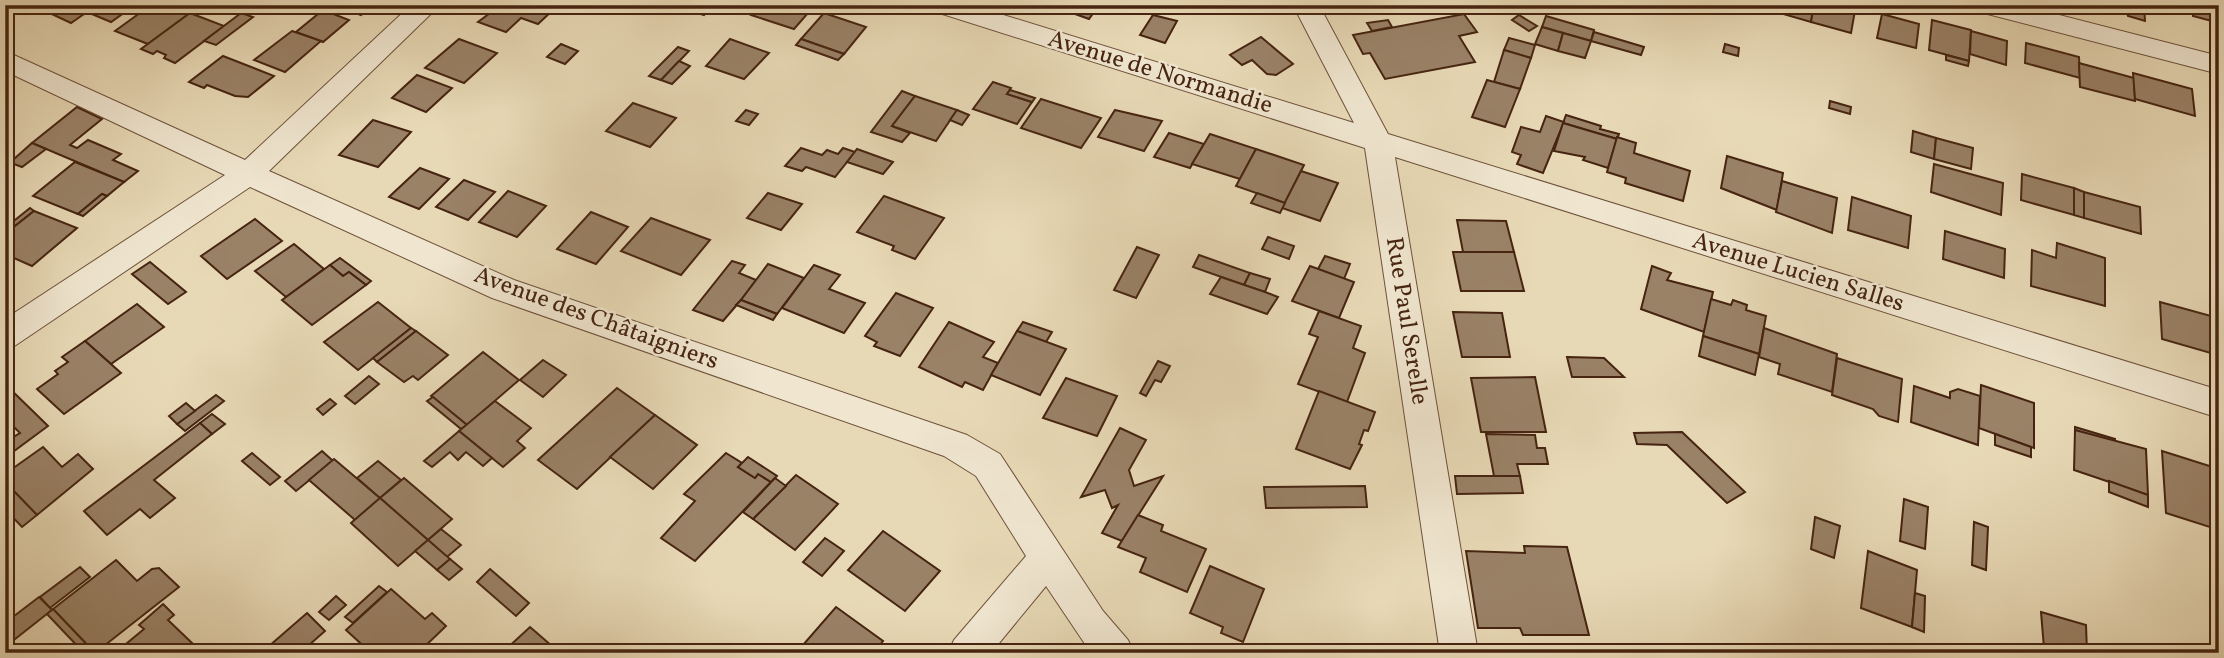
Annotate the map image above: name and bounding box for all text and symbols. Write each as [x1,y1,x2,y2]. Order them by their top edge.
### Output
street label: Avenue de Normandie [1043,23,1277,123]
street label: Avenue Lucien Salles [1688,225,1908,321]
street label: Rue Paul Serelle [1376,235,1436,407]
street label: Avenue des Châtaigniers [469,259,723,379]

